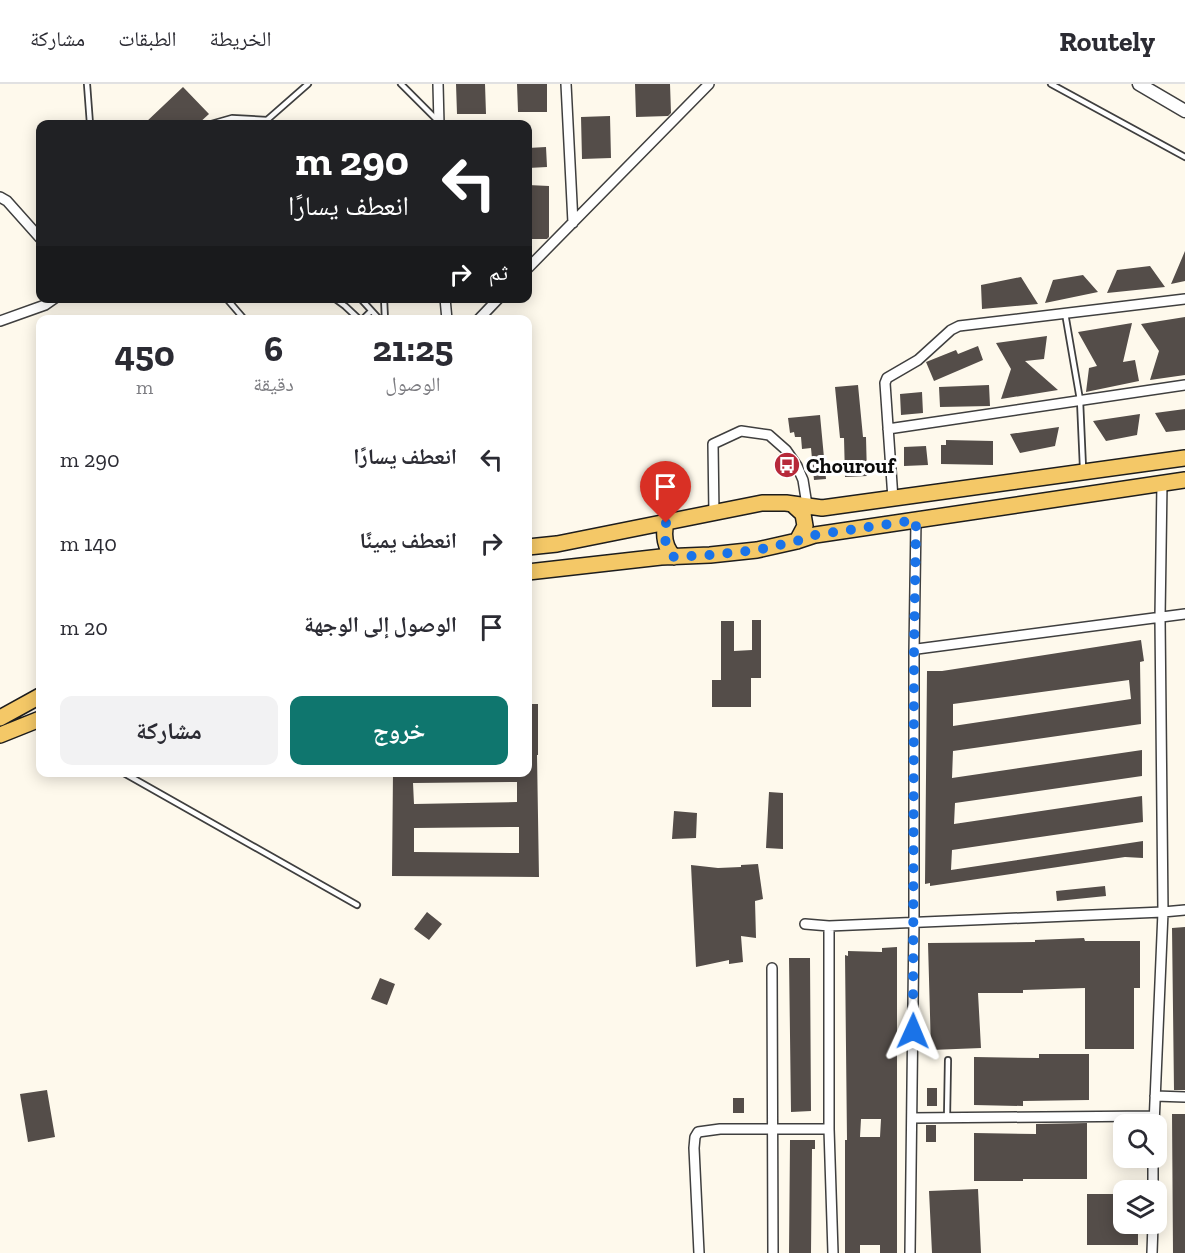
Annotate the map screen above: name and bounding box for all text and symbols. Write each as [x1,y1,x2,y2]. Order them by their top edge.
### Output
text: Routely [1059,25,1155,58]
text: مشاركة [30,26,85,51]
text: الطبقات [118,26,177,51]
text: الخريطة [210,26,271,51]
text: 290 m [295,135,409,186]
icon: left [430,144,508,222]
text: انعطف يسارًا [288,190,409,222]
icon: right [444,258,477,291]
text: ثم [489,259,508,286]
text: 6 [264,327,283,370]
text: 21:25 [372,327,453,370]
text: 450 [115,332,175,375]
text: دقيقة [253,372,294,396]
text: الوصول [385,372,441,396]
text: m [136,375,153,399]
text: انعطف يسارًا [353,443,457,470]
icon: left [475,443,508,476]
text: 290 m [60,446,120,473]
bus stop icon: Chourouf [772,450,802,480]
place label: Chourouf [806,453,897,478]
pin [640,461,691,523]
icon: arrive [649,470,682,503]
text: انعطف يمينًا [360,527,457,554]
icon: right [475,527,508,560]
text: 140 m [60,530,117,557]
text: الوصول إلى الوجهة [304,611,457,638]
icon: arrive [475,611,508,644]
text: 20 m [60,614,108,641]
button: مشاركة [60,696,278,765]
button: خروج [290,696,508,765]
position arrow [881,999,945,1063]
map controls [1113,1114,1167,1234]
button: search [1113,1114,1167,1168]
button: layers [1113,1180,1167,1234]

